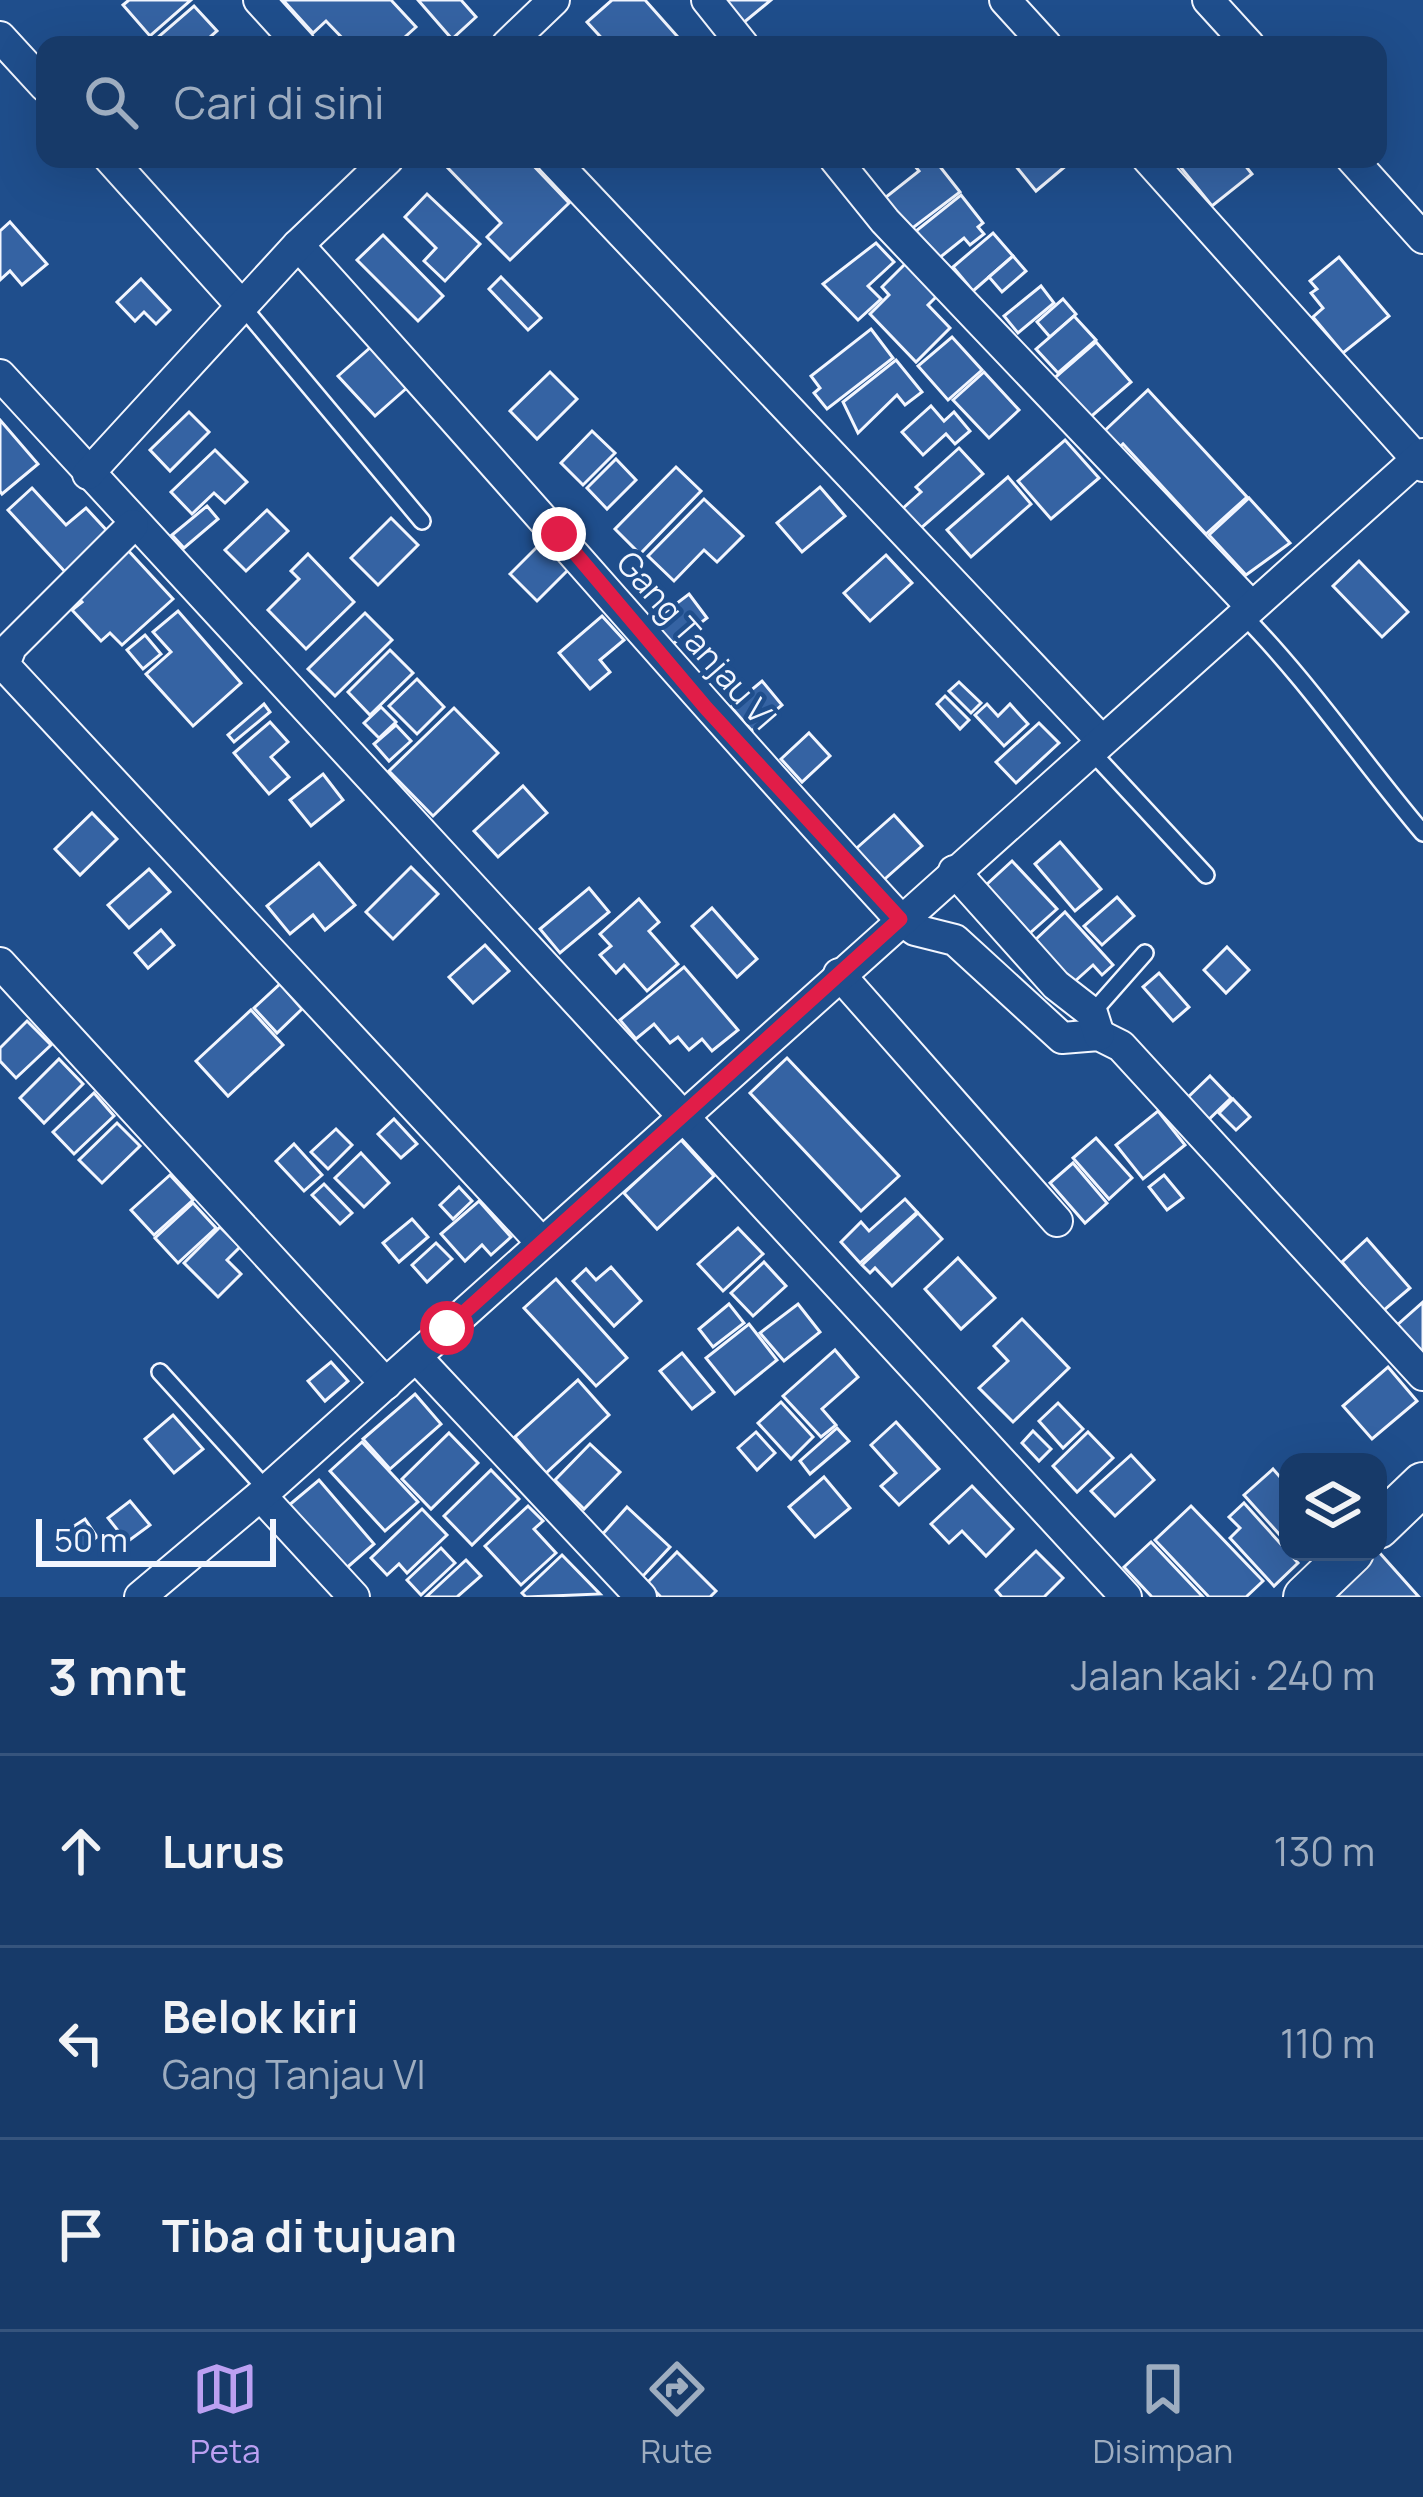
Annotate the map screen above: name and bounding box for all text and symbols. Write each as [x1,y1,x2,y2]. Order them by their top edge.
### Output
search box [36,36,1387,168]
icon: search [78,69,144,135]
text: Cari di sini [174,71,384,133]
route end [532,507,586,561]
street label: Gang Tanjau VI [607,541,787,739]
route start [420,1301,474,1355]
map controls [1279,1453,1387,1561]
button: layers [1279,1453,1387,1561]
scale bar [36,1513,276,1566]
text: 50 m [54,1517,128,1562]
text: 3 mnt [48,1641,188,1710]
text: Jalan kaki · 240 m [1071,1648,1375,1702]
icon: ahead [48,1818,114,1884]
text: Lurus [162,1820,285,1882]
text: 130 m [1274,1824,1375,1878]
text: Belok kiri [162,1985,359,2047]
icon: left [48,2010,114,2076]
text: 110 m [1280,2016,1375,2070]
text: Gang Tanjau VI [162,2047,426,2101]
icon: arrive [48,2202,114,2268]
text: Tiba di tujuan [162,2204,457,2266]
tab: Peta [190,2356,261,2473]
tab: Rute [641,2356,713,2473]
tab: Disimpan [1093,2356,1233,2473]

